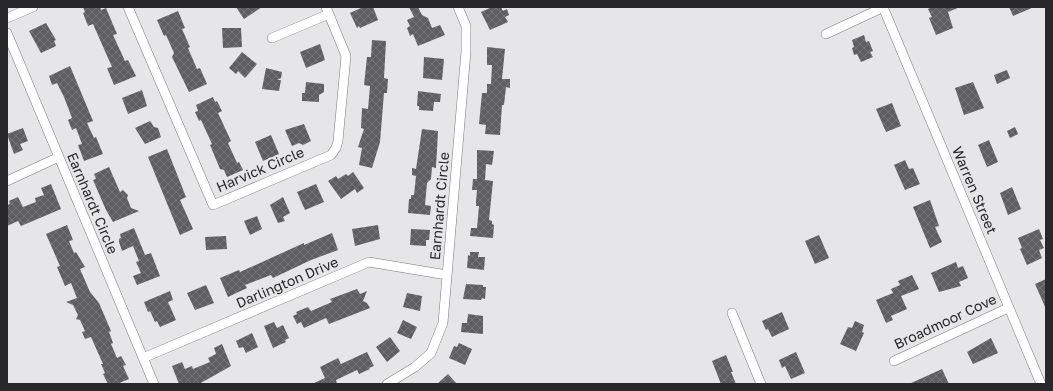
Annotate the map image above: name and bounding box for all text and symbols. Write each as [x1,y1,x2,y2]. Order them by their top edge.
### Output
street label: Harvick Circle [214,143,306,195]
street label: Warren Street [949,144,1001,236]
street label: Earnhardt Circle [64,150,122,256]
street label: Earnhardt Circle [426,151,452,261]
street label: Darlington Drive [233,253,341,311]
street label: Broadmoor Cove [891,290,999,352]

